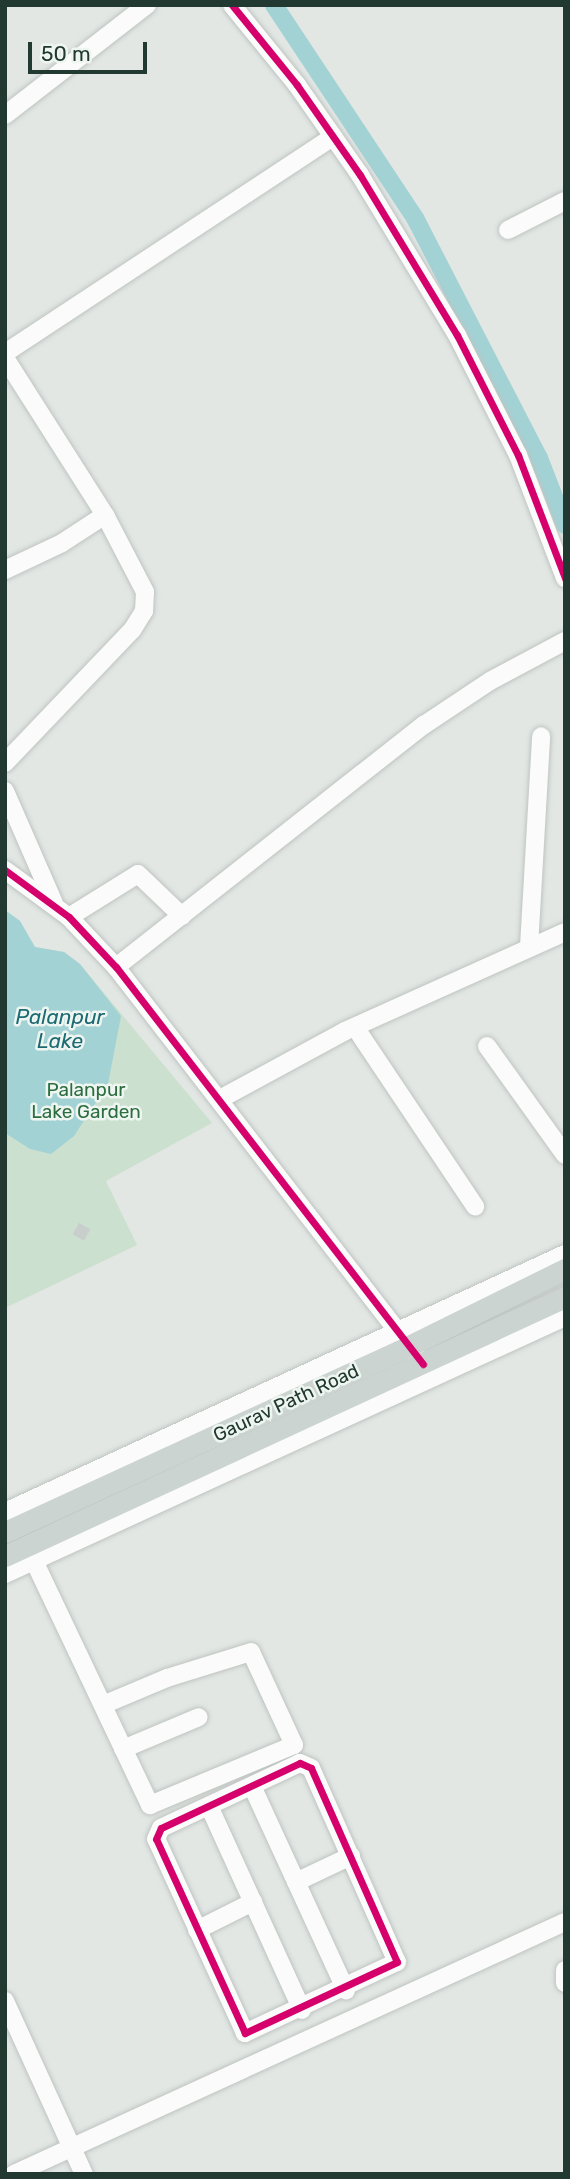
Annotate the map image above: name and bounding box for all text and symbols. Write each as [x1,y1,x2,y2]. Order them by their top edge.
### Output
scale bar [32,28,150,72]
text: 50 m [41,41,91,66]
water label: Palanpur Lake [15,1004,105,1054]
park label: Palanpur Lake Garden [31,1079,141,1123]
street label: Gaurav Path Road [209,1359,363,1447]

